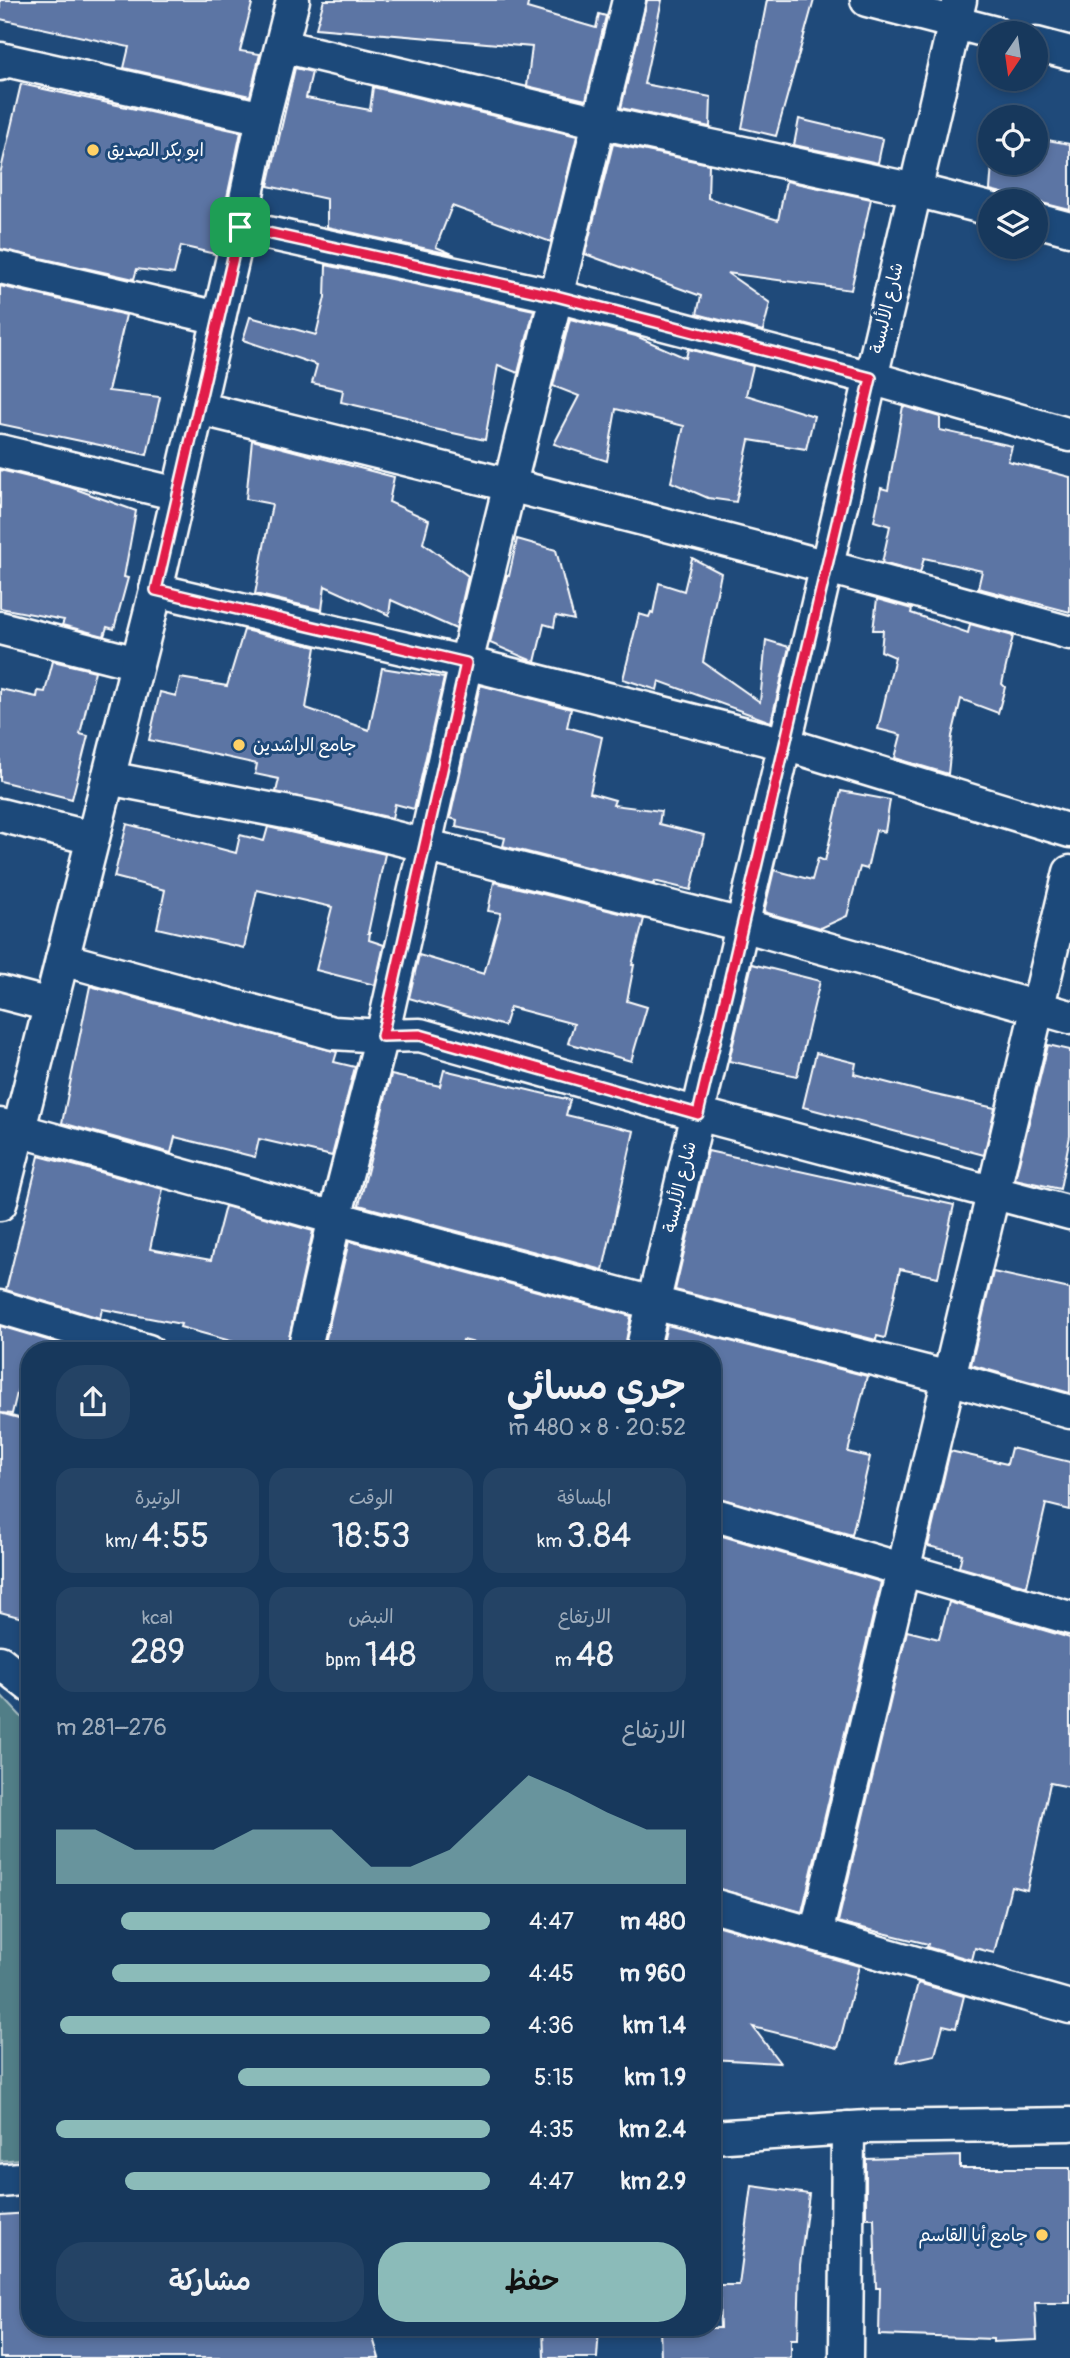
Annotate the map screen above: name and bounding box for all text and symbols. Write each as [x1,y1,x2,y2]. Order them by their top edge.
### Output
north arrow [978,21,1048,91]
map controls [978,21,1048,259]
button: locate [978,105,1048,175]
place label: ابو بكر الصديق [107,139,204,162]
marker: ابو بكر الصديق [85,142,101,158]
button: layers [978,189,1048,259]
pin [210,197,270,257]
icon: arrive [221,208,259,246]
street label: شارع الألبسة [864,260,909,356]
place label: جامع الراشدين [253,734,357,758]
marker: جامع الراشدين [231,737,247,753]
street label: شارع الألبسة [657,1139,702,1235]
text: جري مسائي [507,1363,686,1411]
button: share [56,1365,130,1439]
text: 20:52 · 8 × 480 m [508,1413,686,1442]
text: الوتيرة [135,1486,181,1510]
text: الوقت [349,1486,393,1510]
text: المسافة [557,1486,611,1510]
text: 4:55 [142,1514,209,1558]
text: 18:53 [331,1514,411,1558]
text: 3.84 [566,1514,631,1558]
text: /km [106,1529,142,1553]
text: km [537,1529,566,1553]
text: النبض [348,1605,394,1629]
text: الارتفاع [558,1605,611,1629]
text: kcal [142,1606,173,1630]
text: 289 [130,1630,185,1674]
text: 148 [365,1633,416,1677]
text: 48 [576,1633,614,1677]
text: bpm [326,1648,365,1672]
text: m [555,1648,576,1672]
text: 276–281 m [56,1713,167,1742]
text: الارتفاع [622,1716,686,1745]
text: 4:47 [529,1907,574,1936]
text: 480 m [620,1907,686,1936]
text: 4:45 [529,1959,574,1988]
text: 960 m [620,1959,686,1988]
text: 4:36 [528,2011,574,2040]
text: 1.4 km [624,2011,686,2040]
text: 5:15 [534,2063,574,2092]
text: 1.9 km [625,2063,686,2092]
text: 4:35 [529,2115,574,2144]
text: 2.4 km [620,2115,686,2144]
text: 4:47 [529,2167,574,2196]
text: 2.9 km [621,2167,686,2196]
place label: جامع أبا القاسم [918,2224,1028,2249]
marker: جامع أبا القاسم [1034,2227,1050,2243]
button: مشاركة [56,2242,364,2322]
button: حفظ [378,2242,686,2322]

